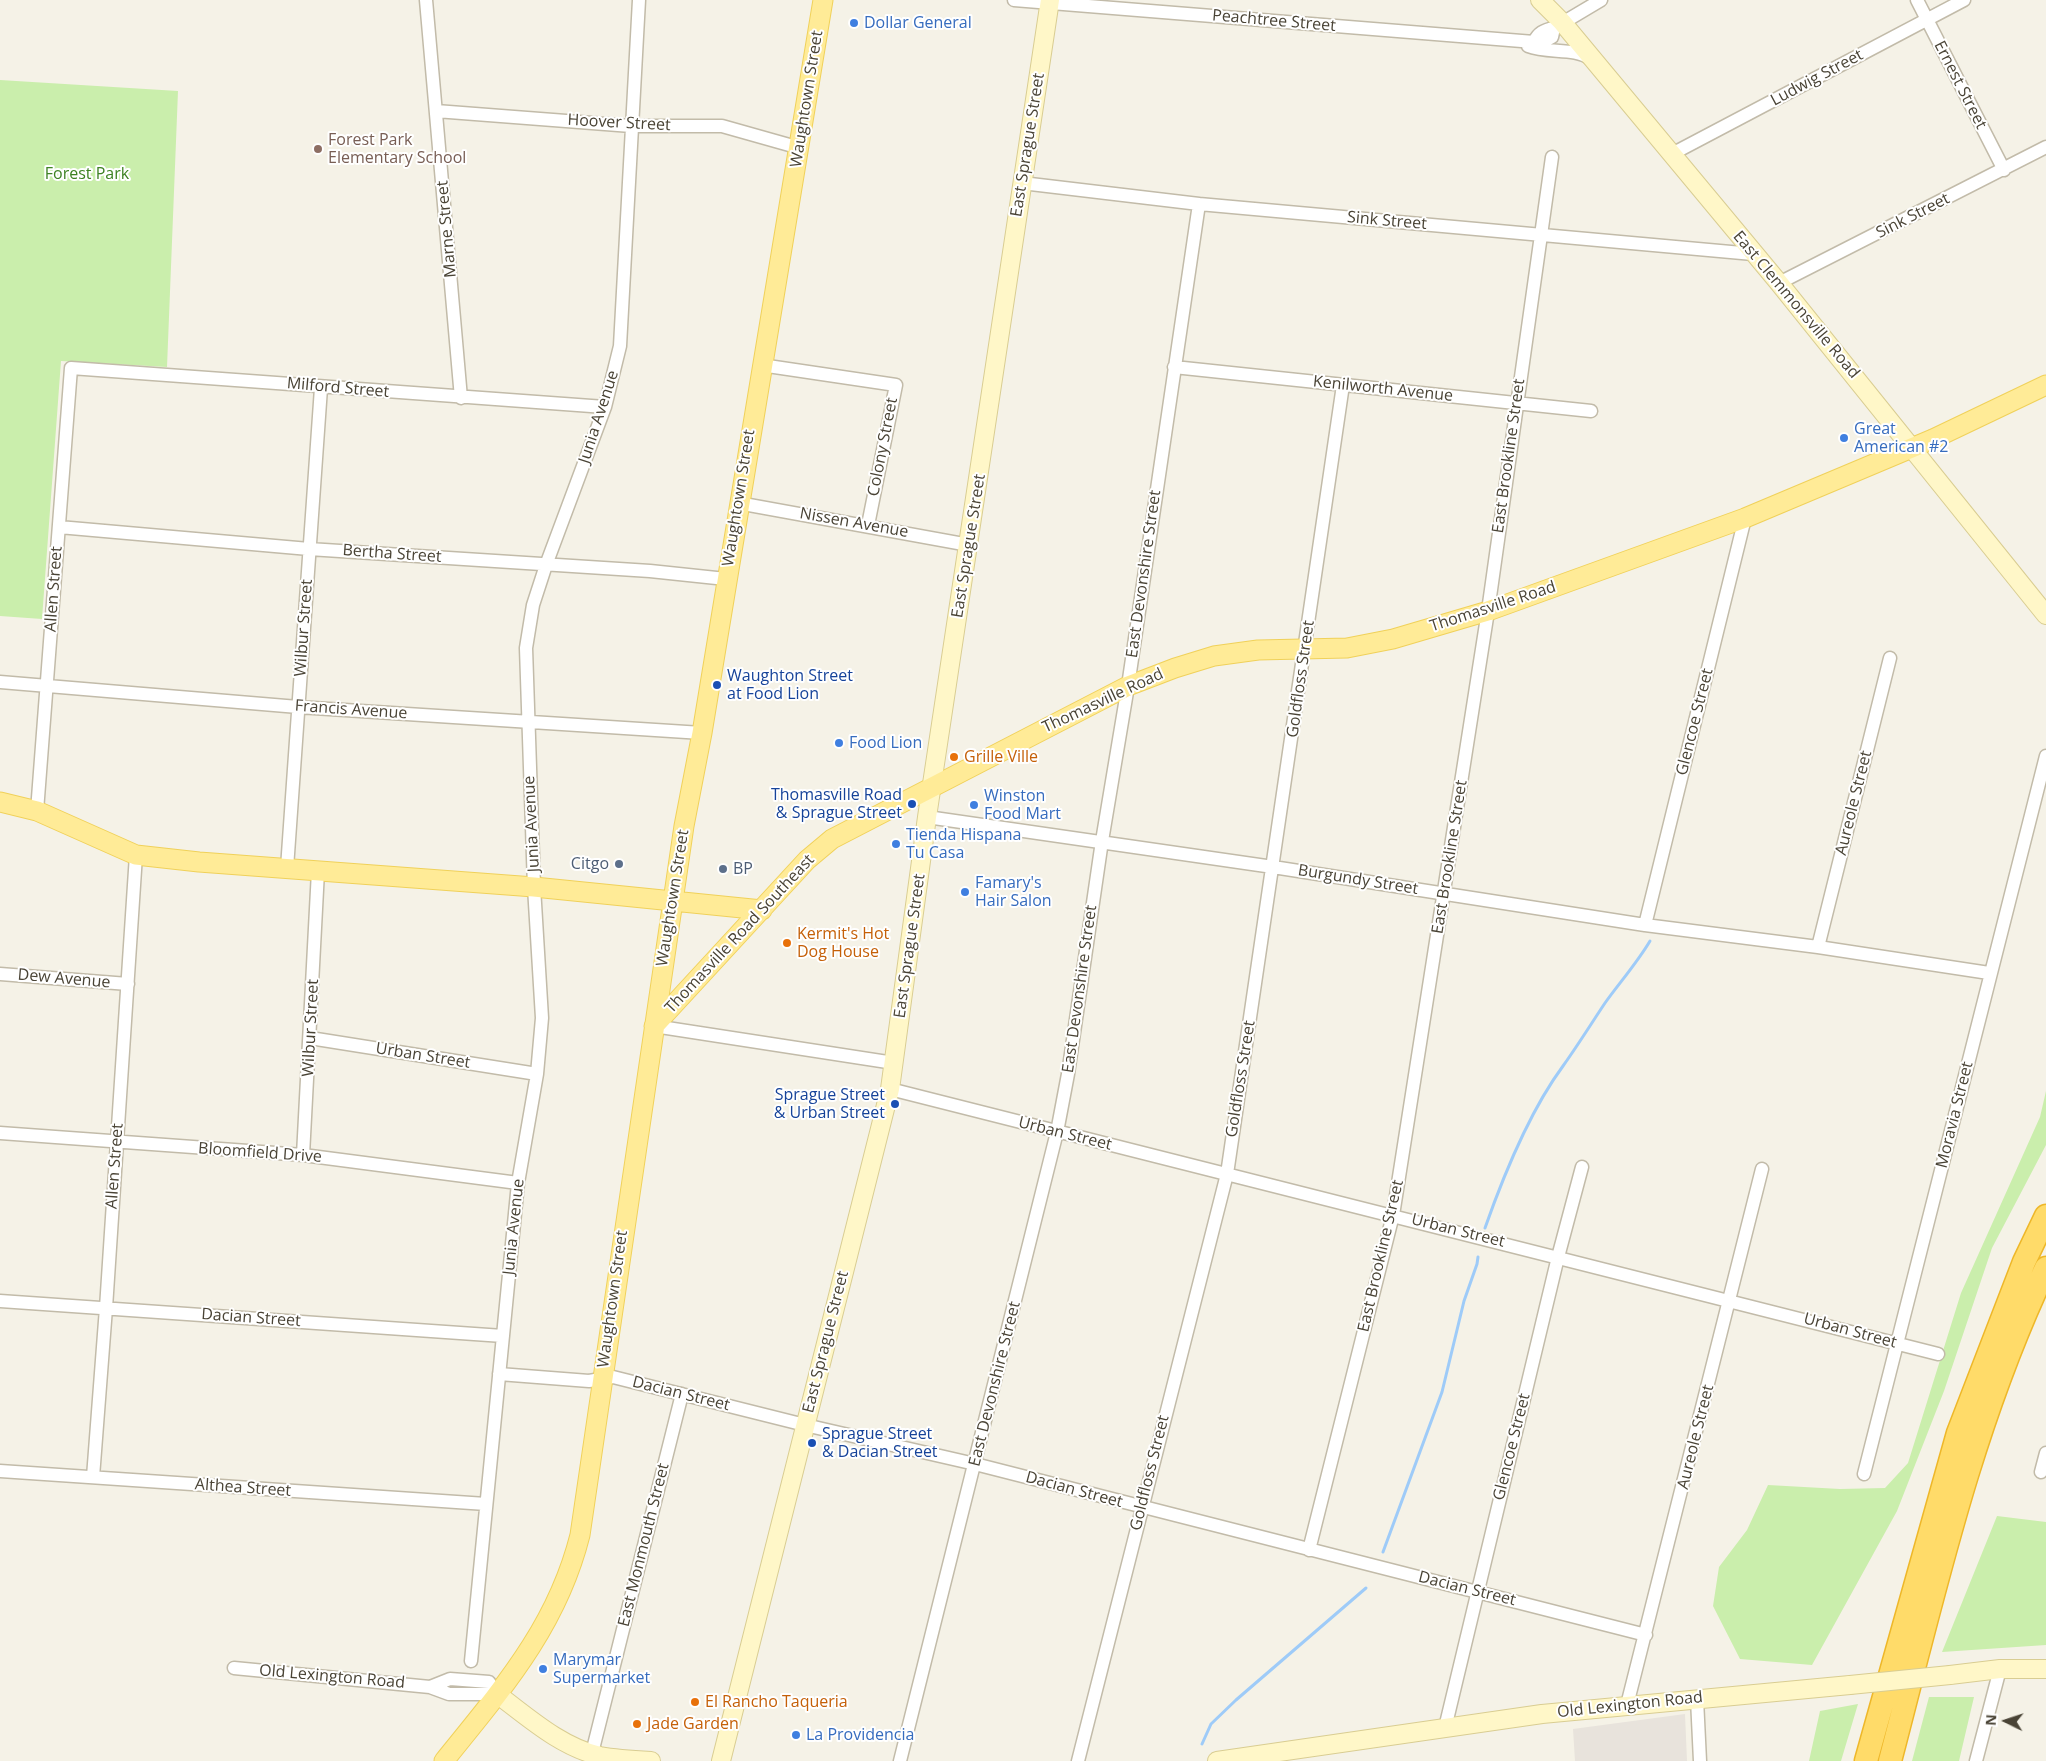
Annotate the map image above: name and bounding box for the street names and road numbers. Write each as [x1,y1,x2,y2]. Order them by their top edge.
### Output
street label: Peachtree Street [1211,6,1337,36]
street label: Waughtown Street [787,29,827,169]
street label: Ernest Street [1930,38,1990,132]
street label: Ludwig Street [1767,46,1867,110]
street label: East Sprague Street [1007,72,1049,218]
street label: Hoover Street [567,111,671,135]
street label: Marne Street [433,180,461,278]
street label: Sink Street [1873,189,1953,243]
street label: Sink Street [1346,208,1428,234]
street label: East Clemmonsville Road [1729,227,1863,383]
street label: Junia Avenue [575,368,623,466]
street label: Kenilworth Avenue [1312,372,1454,406]
street label: Milford Street [286,374,390,402]
street label: East Brookline Street [1489,378,1529,534]
street label: Colony Street [864,396,902,498]
street label: Waughtown Street [719,428,759,568]
street label: East Sprague Street [948,473,990,619]
street label: East Devonshire Street [1123,489,1165,659]
street label: Nissen Avenue [798,504,910,542]
street label: Bertha Street [342,541,442,567]
street label: Allen Street [41,546,67,632]
street label: Thomasville Road [1428,578,1558,636]
street label: Wilbur Street [291,579,317,677]
street label: Goldfloss Street [1283,619,1319,739]
street label: Thomasville Road [1040,665,1166,737]
street label: Glencoe Street [1672,667,1718,777]
street label: Francis Avenue [294,696,408,724]
street label: Aureole Street [1832,749,1876,857]
street label: Junia Avenue [520,775,544,873]
street label: East Brookline Street [1428,779,1472,935]
street label: Waughtown Street [653,828,693,968]
street label: Thomasville Road Southeast [661,851,819,1017]
street label: Burgundy Street [1296,861,1420,899]
street label: East Sprague Street [890,873,930,1019]
street label: East Devonshire Street [1059,904,1101,1074]
street label: Dew Avenue [17,965,111,993]
street label: Wilbur Street [299,979,323,1077]
street label: Goldfloss Street [1222,1019,1260,1139]
street label: Urban Street [374,1039,472,1073]
street label: Moravia Street [1932,1060,1978,1170]
street label: Urban Street [1016,1113,1114,1155]
street label: Allen Street [102,1123,128,1209]
street label: Bloomfield Drive [197,1139,323,1167]
street label: Junia Avenue [499,1178,529,1276]
street label: East Brookline Street [1354,1178,1408,1334]
street label: Urban Street [1409,1210,1507,1252]
street label: Waughtown Street [594,1229,632,1369]
street label: East Sprague Street [799,1269,853,1415]
street label: East Devonshire Street [965,1300,1025,1468]
street label: Dacian Street [201,1305,301,1331]
street label: Urban Street [1801,1309,1899,1353]
street label: Dacian Street [630,1373,732,1415]
street label: Aureole Street [1674,1383,1718,1491]
street label: Glencoe Street [1489,1392,1535,1502]
street label: Goldfloss Street [1126,1413,1174,1533]
street label: East Monmouth Street [614,1461,674,1629]
street label: Dacian Street [1023,1468,1125,1512]
street label: Althea Street [194,1475,292,1501]
street label: Dacian Street [1416,1568,1518,1610]
street label: Old Lexington Road [258,1661,406,1693]
street label: Old Lexington Road [1556,1688,1704,1722]

